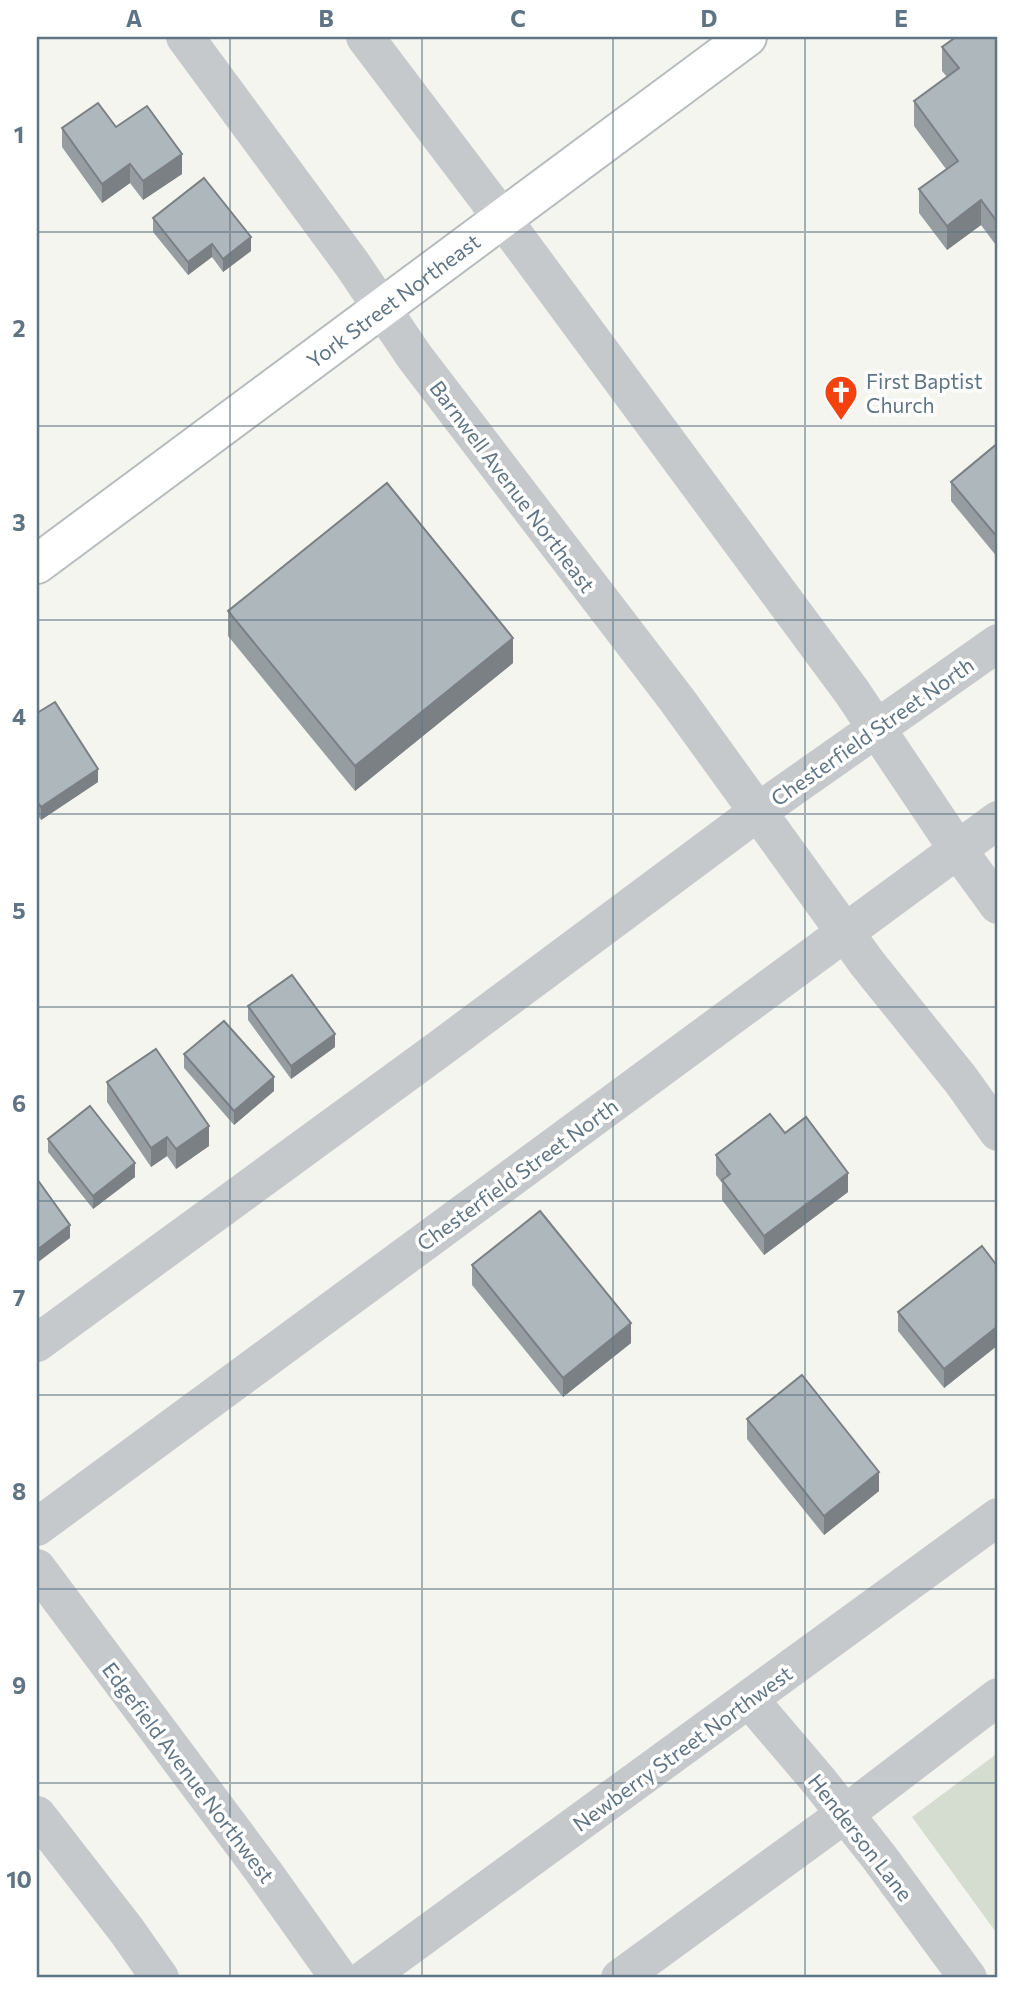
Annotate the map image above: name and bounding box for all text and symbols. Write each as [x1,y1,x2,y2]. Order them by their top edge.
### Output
text: A [126,4,143,32]
text: B [318,4,334,32]
text: C [510,4,526,32]
text: D [701,4,718,32]
text: E [894,4,908,32]
text: 1 [14,120,24,148]
street label: York Street Northeast [301,228,484,372]
text: 2 [12,314,26,342]
place label: First Baptist Church [866,368,983,417]
church icon: First Baptist Church [822,373,860,422]
street label: Barnwell Avenue Northeast [425,375,601,597]
text: 3 [12,508,26,536]
street label: Chesterfield Street North [766,651,978,811]
text: 4 [12,702,26,730]
text: 5 [12,896,26,924]
text: 6 [12,1089,26,1117]
street label: Chesterfield Street North [412,1093,622,1255]
text: 7 [13,1283,25,1311]
text: 8 [12,1477,26,1505]
street label: Edgefield Avenue Northwest [98,1657,280,1887]
street label: Newberry Street Northwest [568,1660,796,1836]
text: 9 [12,1671,26,1699]
street label: Henderson Lane [804,1768,918,1906]
text: 10 [6,1865,32,1893]

